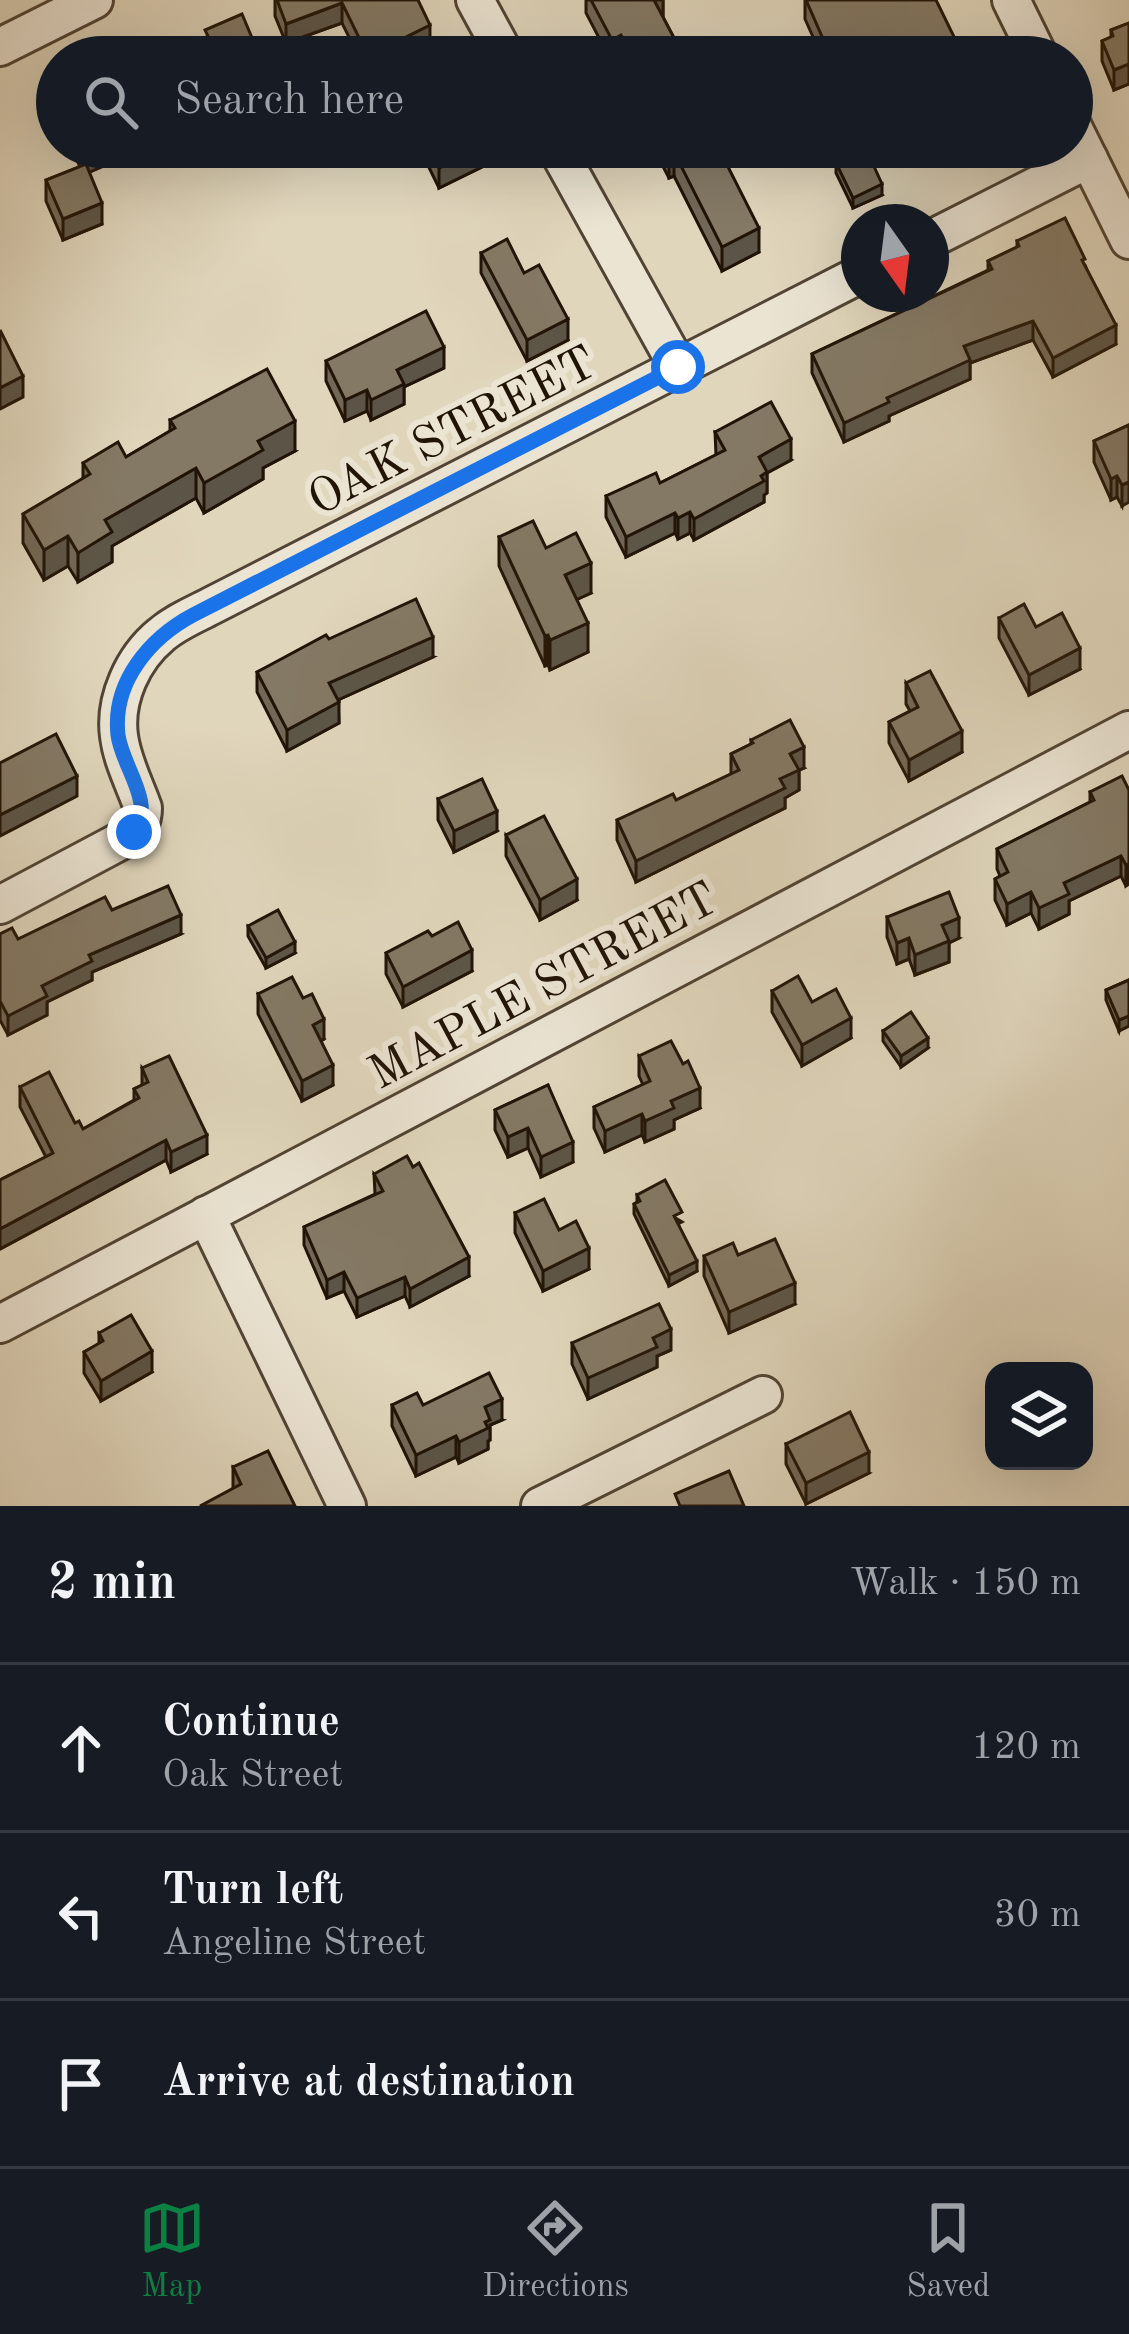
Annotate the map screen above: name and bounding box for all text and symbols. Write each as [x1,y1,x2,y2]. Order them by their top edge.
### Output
search box [36,36,1093,168]
icon: search [78,69,144,135]
text: Search here [174,79,404,124]
north arrow [841,204,949,312]
street label: OAK STREET [301,339,605,526]
route start [651,340,705,394]
route end [107,805,161,859]
street label: MAPLE STREET [362,875,726,1100]
map controls [985,1362,1093,1470]
button: layers [985,1362,1093,1470]
text: 2 min [48,1559,176,1610]
text: Walk · 150 m [850,1564,1081,1603]
text: Continue [162,1701,340,1746]
icon: ahead [48,1715,114,1781]
text: 120 m [971,1728,1081,1767]
text: Oak Street [162,1756,343,1795]
text: Turn left [162,1869,343,1914]
icon: left [48,1883,114,1949]
text: 30 m [994,1896,1081,1935]
text: Angeline Street [162,1924,426,1963]
icon: arrive [48,2051,114,2117]
text: Arrive at destination [162,2061,575,2106]
tab: Map [139,2195,205,2308]
tab: Directions [482,2195,629,2308]
tab: Saved [906,2195,990,2308]

